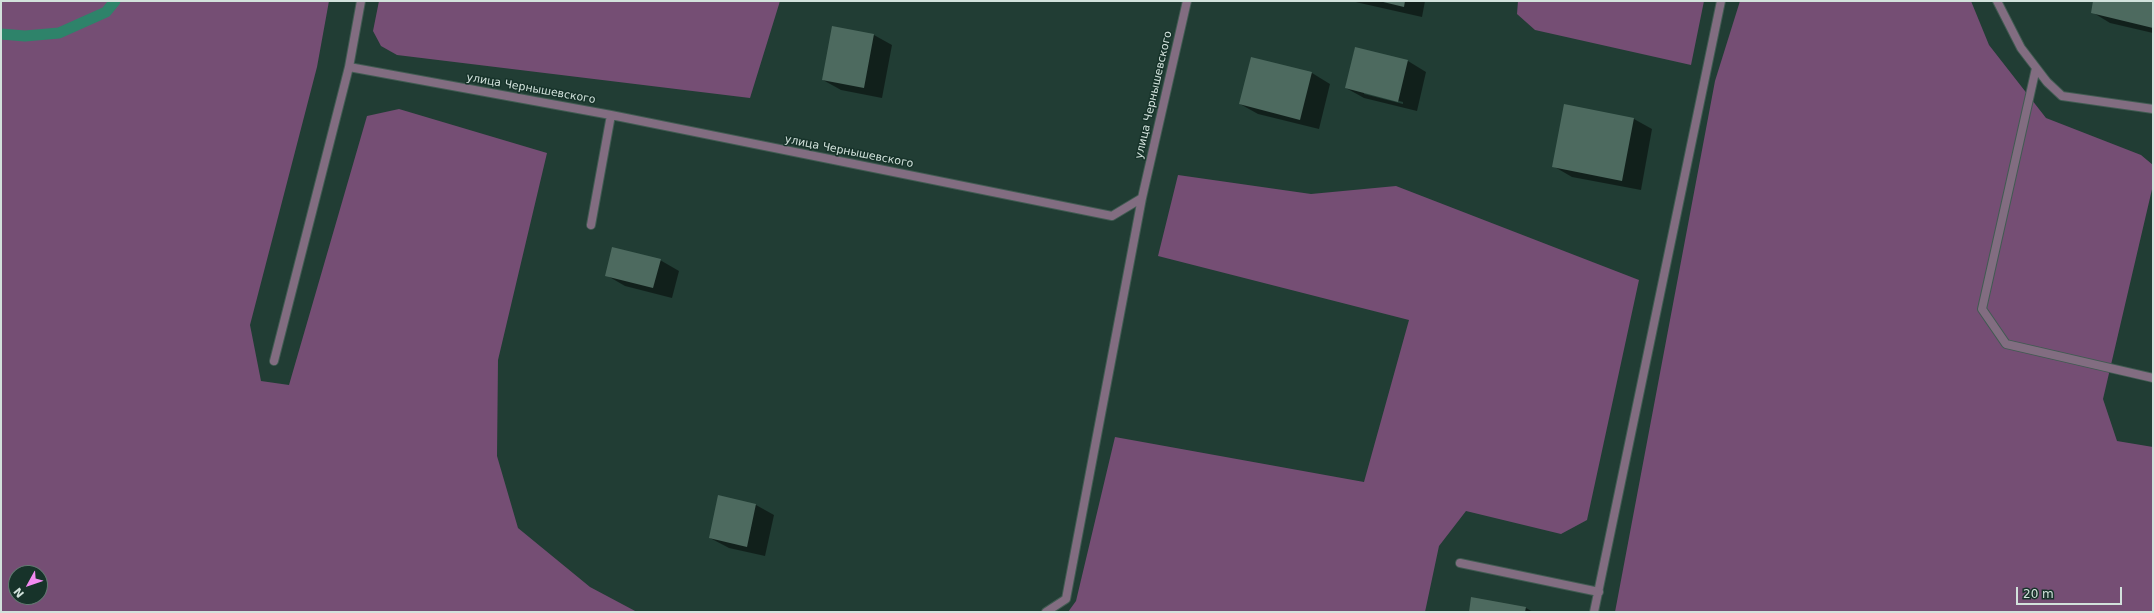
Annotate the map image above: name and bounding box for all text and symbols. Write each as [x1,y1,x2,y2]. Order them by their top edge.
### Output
street label: улица Чернышевского [1133,30,1175,160]
street label: улица Чернышевского [465,71,597,107]
street label: улица Чернышевского [784,133,914,171]
north arrow [8,565,48,605]
scale bar [2018,579,2124,605]
text: N [11,585,27,600]
text: 20 m [2023,587,2054,601]

